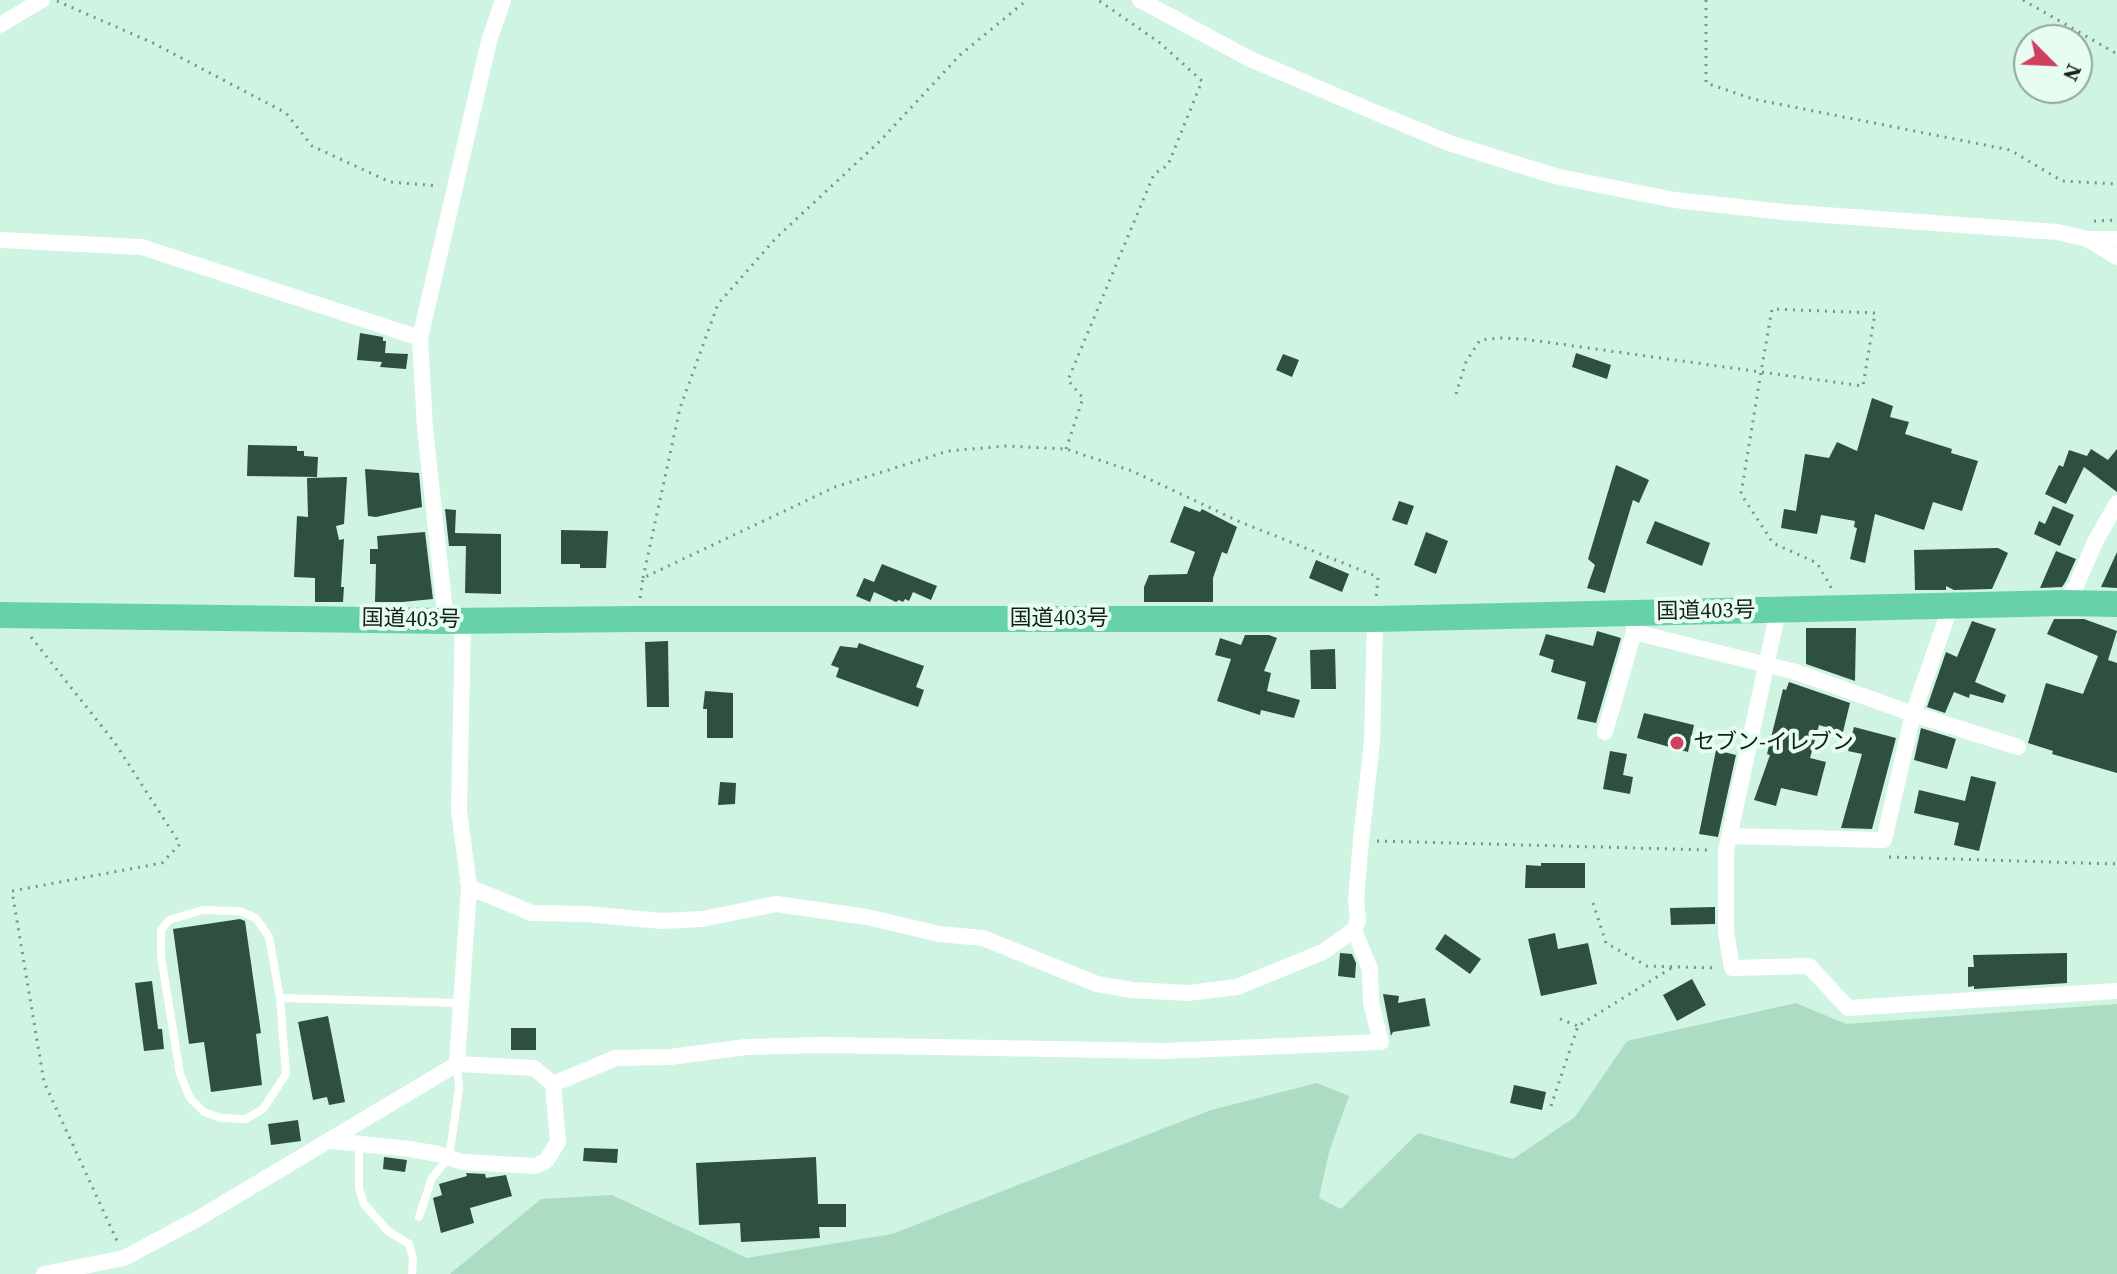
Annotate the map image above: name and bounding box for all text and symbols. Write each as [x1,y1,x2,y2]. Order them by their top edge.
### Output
north arrow [2013,24,2093,104]
text: N [2056,60,2090,86]
street label: 国道403号 [1656,598,1756,626]
street label: 国道403号 [361,606,461,634]
street label: 国道403号 [1010,606,1108,632]
place label: セブン-イレブン [1693,730,1854,756]
marker: セブン-イレブン [1668,734,1686,752]

